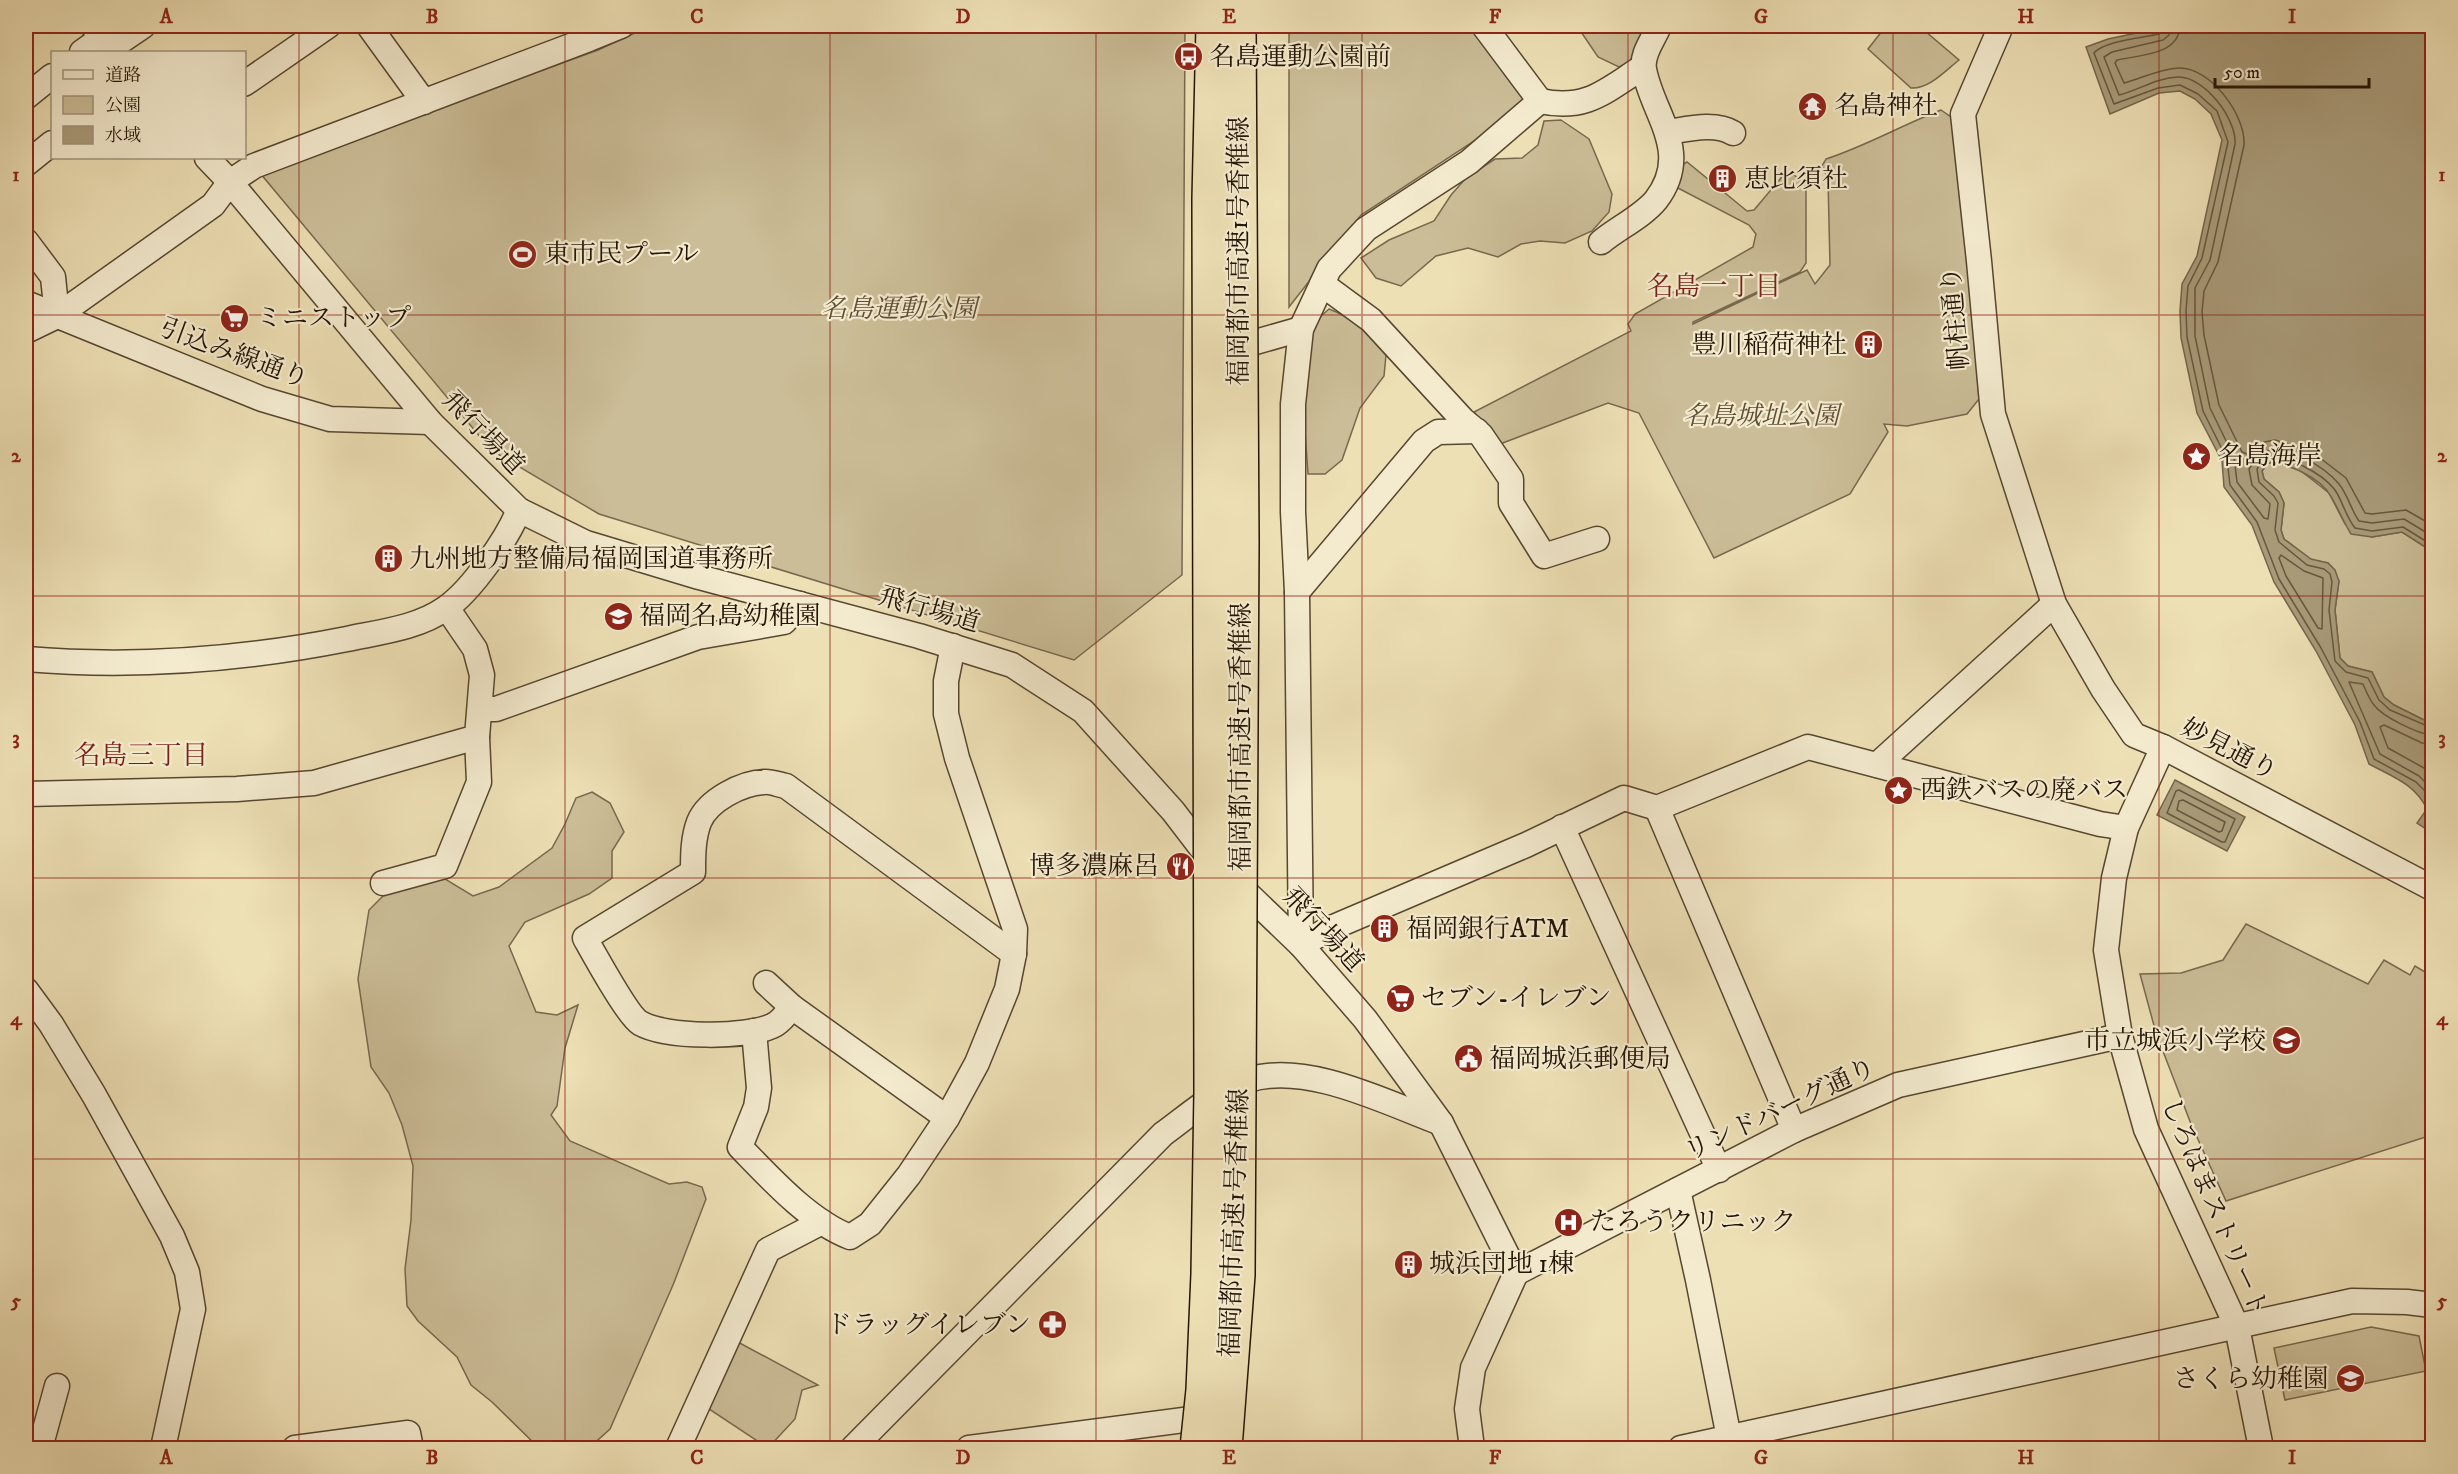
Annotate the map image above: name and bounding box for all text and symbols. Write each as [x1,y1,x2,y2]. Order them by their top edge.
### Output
text: A [159,5,174,30]
text: B [426,5,438,30]
text: C [690,5,704,30]
text: D [956,5,971,30]
text: E [1222,5,1236,30]
text: F [1489,5,1502,30]
text: G [1754,5,1768,30]
text: H [2018,5,2035,30]
text: I [2288,5,2296,30]
bus stop icon: 名島運動公園前 [1172,41,1204,73]
place label: 名島運動公園前 [1209,41,1391,74]
legend [51,51,246,159]
scale bar [2215,51,2370,89]
text: 50 m [2224,62,2260,84]
text: 道路 [105,65,141,87]
temple icon: 名島神社 [1797,90,1829,122]
place label: 名島神社 [1834,90,1938,123]
text: 公園 [105,95,141,117]
street label: 福岡都市高速1号香椎線 [1223,116,1256,386]
text: 水域 [105,125,141,147]
text: 1 [12,163,20,188]
building icon: 恵比須社 [1707,163,1739,195]
place label: 恵比須社 [1744,163,1848,196]
text: 1 [2438,163,2446,188]
sports icon: 東市民プール [507,238,539,270]
place label: 東市民プール [544,238,699,271]
street label: 帆柱通り [1935,265,1977,371]
district label: 名島一丁目 [1647,270,1782,304]
park label: 名島運動公園 [821,293,981,326]
supermarket icon: ミニストップ [219,302,251,334]
place label: ミニストップ [256,302,411,335]
street label: 引込み線通り [155,312,313,396]
place label: 豊川稲荷神社 [1691,329,1847,362]
building icon: 豊川稲荷神社 [1852,329,1884,361]
street label: 飛行場道 [435,384,531,482]
park label: 名島城址公園 [1683,400,1843,433]
place icon: 名島海岸 [2181,440,2213,472]
place label: 名島海岸 [2218,440,2322,473]
text: 2 [11,444,22,469]
text: 2 [2437,444,2448,469]
building icon: 九州地方整備局福岡国道事務所 [372,543,404,575]
place label: 九州地方整備局福岡国道事務所 [409,543,773,576]
street label: 飛行場道 [874,580,984,640]
school or university icon: 福岡名島幼稚園 [602,600,634,632]
place label: 福岡名島幼稚園 [639,600,821,633]
street label: 福岡都市高速1号香椎線 [1225,602,1258,872]
street label: 妙見通り [2175,712,2283,788]
text: 3 [12,726,20,751]
text: 3 [2438,726,2446,751]
district label: 名島三丁目 [74,739,209,773]
place icon: 西鉄バスの廃バス [1883,774,1915,806]
place label: 西鉄バスの廃バス [1920,774,2128,807]
place label: 博多濃麻呂 [1029,850,1159,883]
restaurant icon: 博多濃麻呂 [1164,850,1196,882]
street label: 飛行場道 [1275,881,1371,979]
building icon: 福岡銀行ATM [1369,913,1401,945]
place label: 福岡銀行ATM [1406,913,1569,946]
supermarket icon: セブン-イレブン [1384,982,1416,1014]
place label: セブン-イレブン [1421,982,1611,1015]
text: 4 [10,1007,23,1032]
text: 4 [2436,1007,2449,1032]
place label: 市立城浜小学校 [2084,1025,2266,1058]
school or university icon: 市立城浜小学校 [2271,1025,2303,1057]
public building icon: 福岡城浜郵便局 [1452,1043,1484,1075]
place label: 福岡城浜郵便局 [1489,1043,1671,1076]
street label: リンドバーグ通り [1679,1051,1881,1169]
street label: 福岡都市高速1号香椎線 [1214,1088,1256,1358]
street label: しろはまストリート [2153,1093,2275,1321]
hospital icon: たろうクリニック [1553,1206,1585,1238]
place label: たろうクリニック [1590,1206,1796,1239]
building icon: 城浜団地 1棟 [1392,1248,1424,1280]
place label: 城浜団地 1棟 [1429,1248,1574,1281]
text: 5 [10,1289,21,1314]
text: 5 [2436,1289,2447,1314]
place label: ドラッグイレブン [826,1309,1031,1342]
pharmacy icon: ドラッグイレブン [1036,1309,1068,1341]
place label: さくら幼稚園 [2173,1363,2329,1396]
school or university icon: さくら幼稚園 [2334,1363,2366,1395]
text: A [159,1446,174,1471]
text: B [426,1446,438,1471]
text: C [690,1446,704,1471]
text: D [956,1446,971,1471]
text: E [1222,1446,1236,1471]
text: F [1489,1446,1502,1471]
text: G [1754,1446,1768,1471]
text: H [2018,1446,2035,1471]
text: I [2288,1446,2296,1471]

